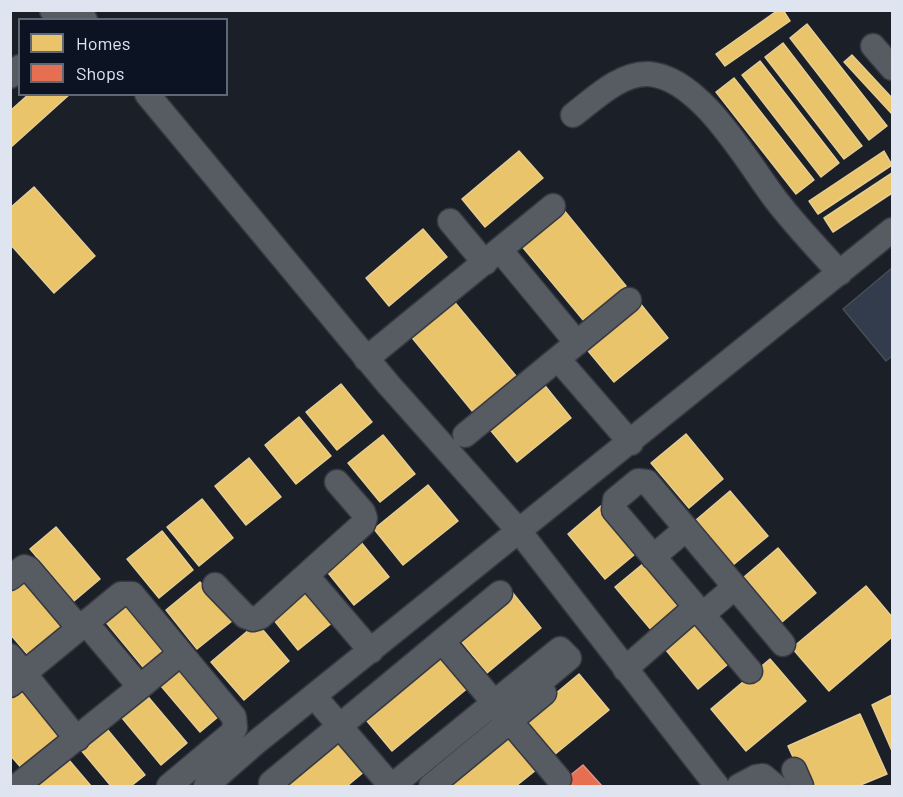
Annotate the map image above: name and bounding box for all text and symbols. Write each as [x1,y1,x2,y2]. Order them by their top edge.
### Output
legend [18,18,228,96]
text: Homes [76,32,130,54]
text: Shops [76,62,125,84]

